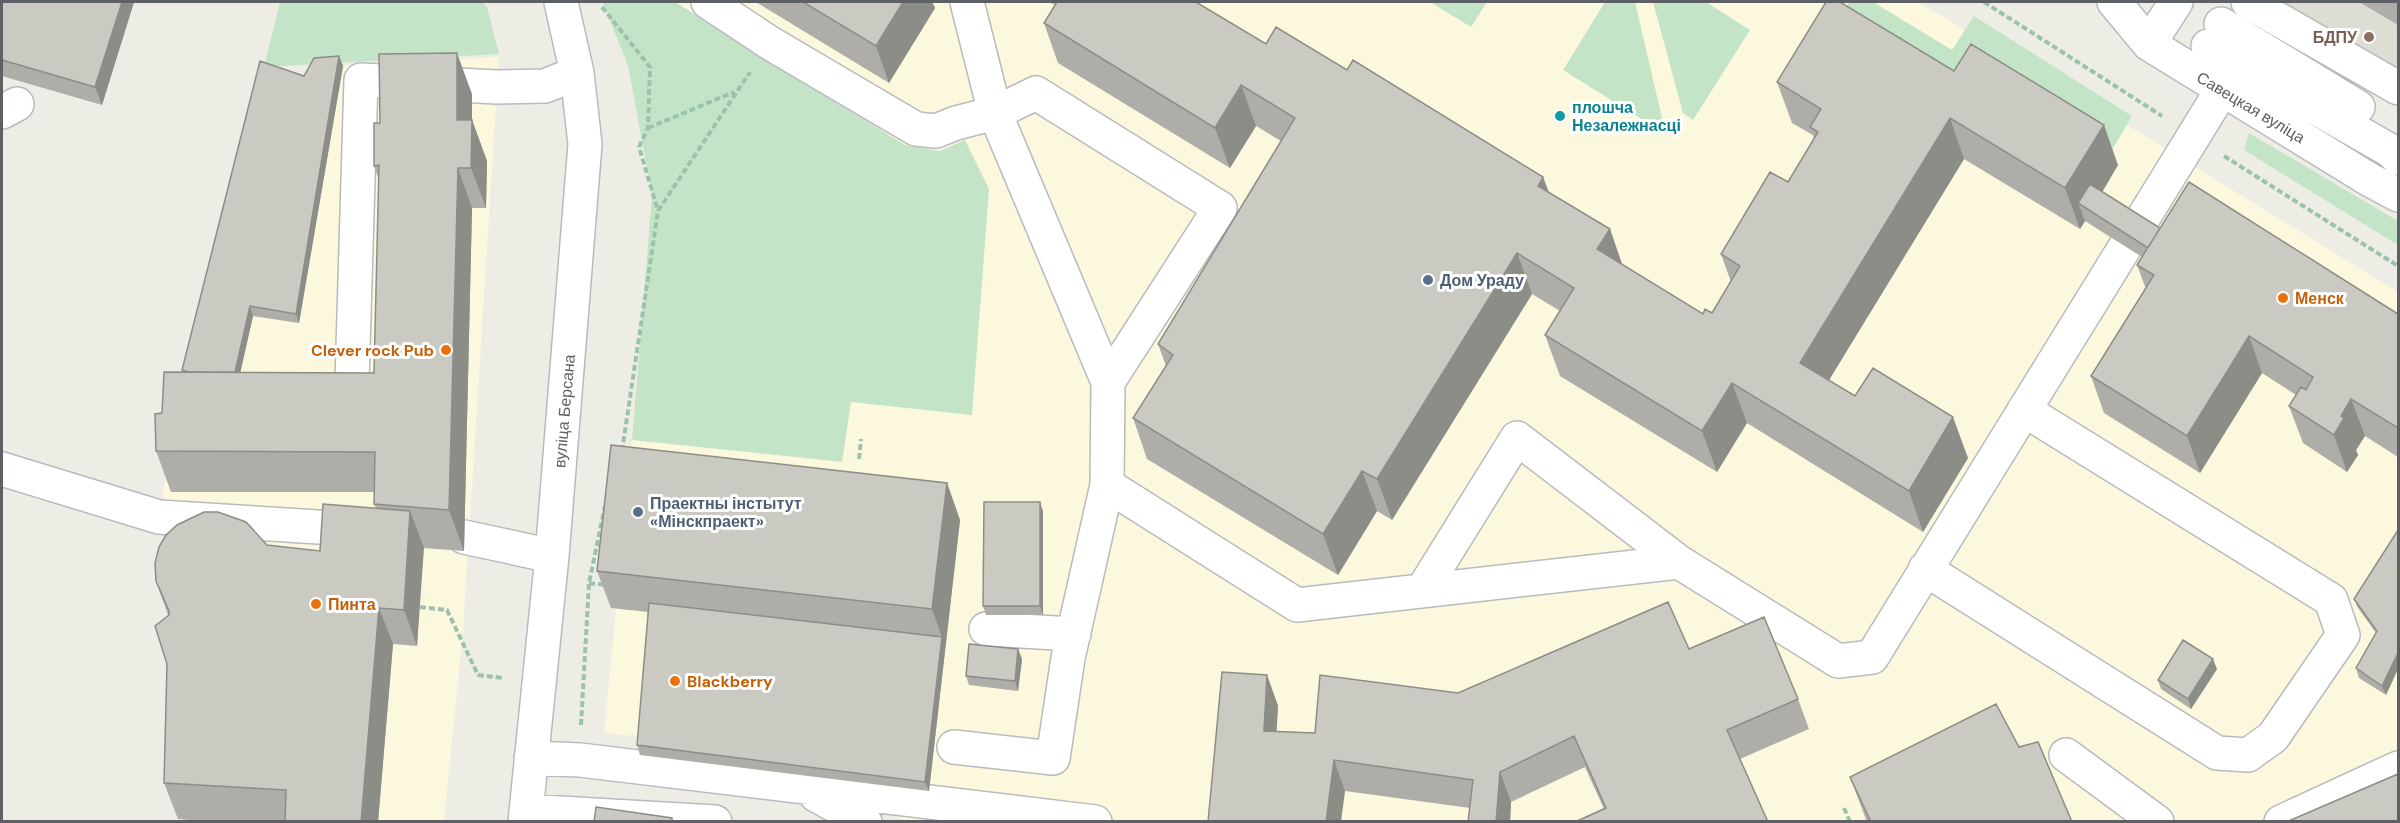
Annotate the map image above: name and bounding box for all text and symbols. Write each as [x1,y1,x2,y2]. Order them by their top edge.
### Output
place label: БДПУ [2313,27,2358,48]
marker: БДПУ [2362,30,2376,44]
street label: Савецкая вуліца [2193,67,2309,148]
place label: плошча Незалежнасці [1572,97,1681,136]
marker: плошча Незалежнасці [1553,109,1567,123]
place label: Дом Ураду [1440,270,1524,291]
marker: Дом Ураду [1421,273,1435,287]
place label: Менск [2295,288,2345,309]
marker: Менск [2276,291,2290,305]
place label: Clever rock Pub [311,340,434,361]
marker: Clever rock Pub [439,343,453,357]
street label: вуліца Берсана [549,353,580,469]
place label: Праектны інстытут «Мінскпраект» [650,493,802,532]
marker: Праектны інстытут «Мінскпраект» [631,505,645,519]
place label: Пинта [328,594,376,615]
marker: Пинта [309,597,323,611]
place label: Blackberry [687,671,773,692]
marker: Blackberry [668,674,682,688]

